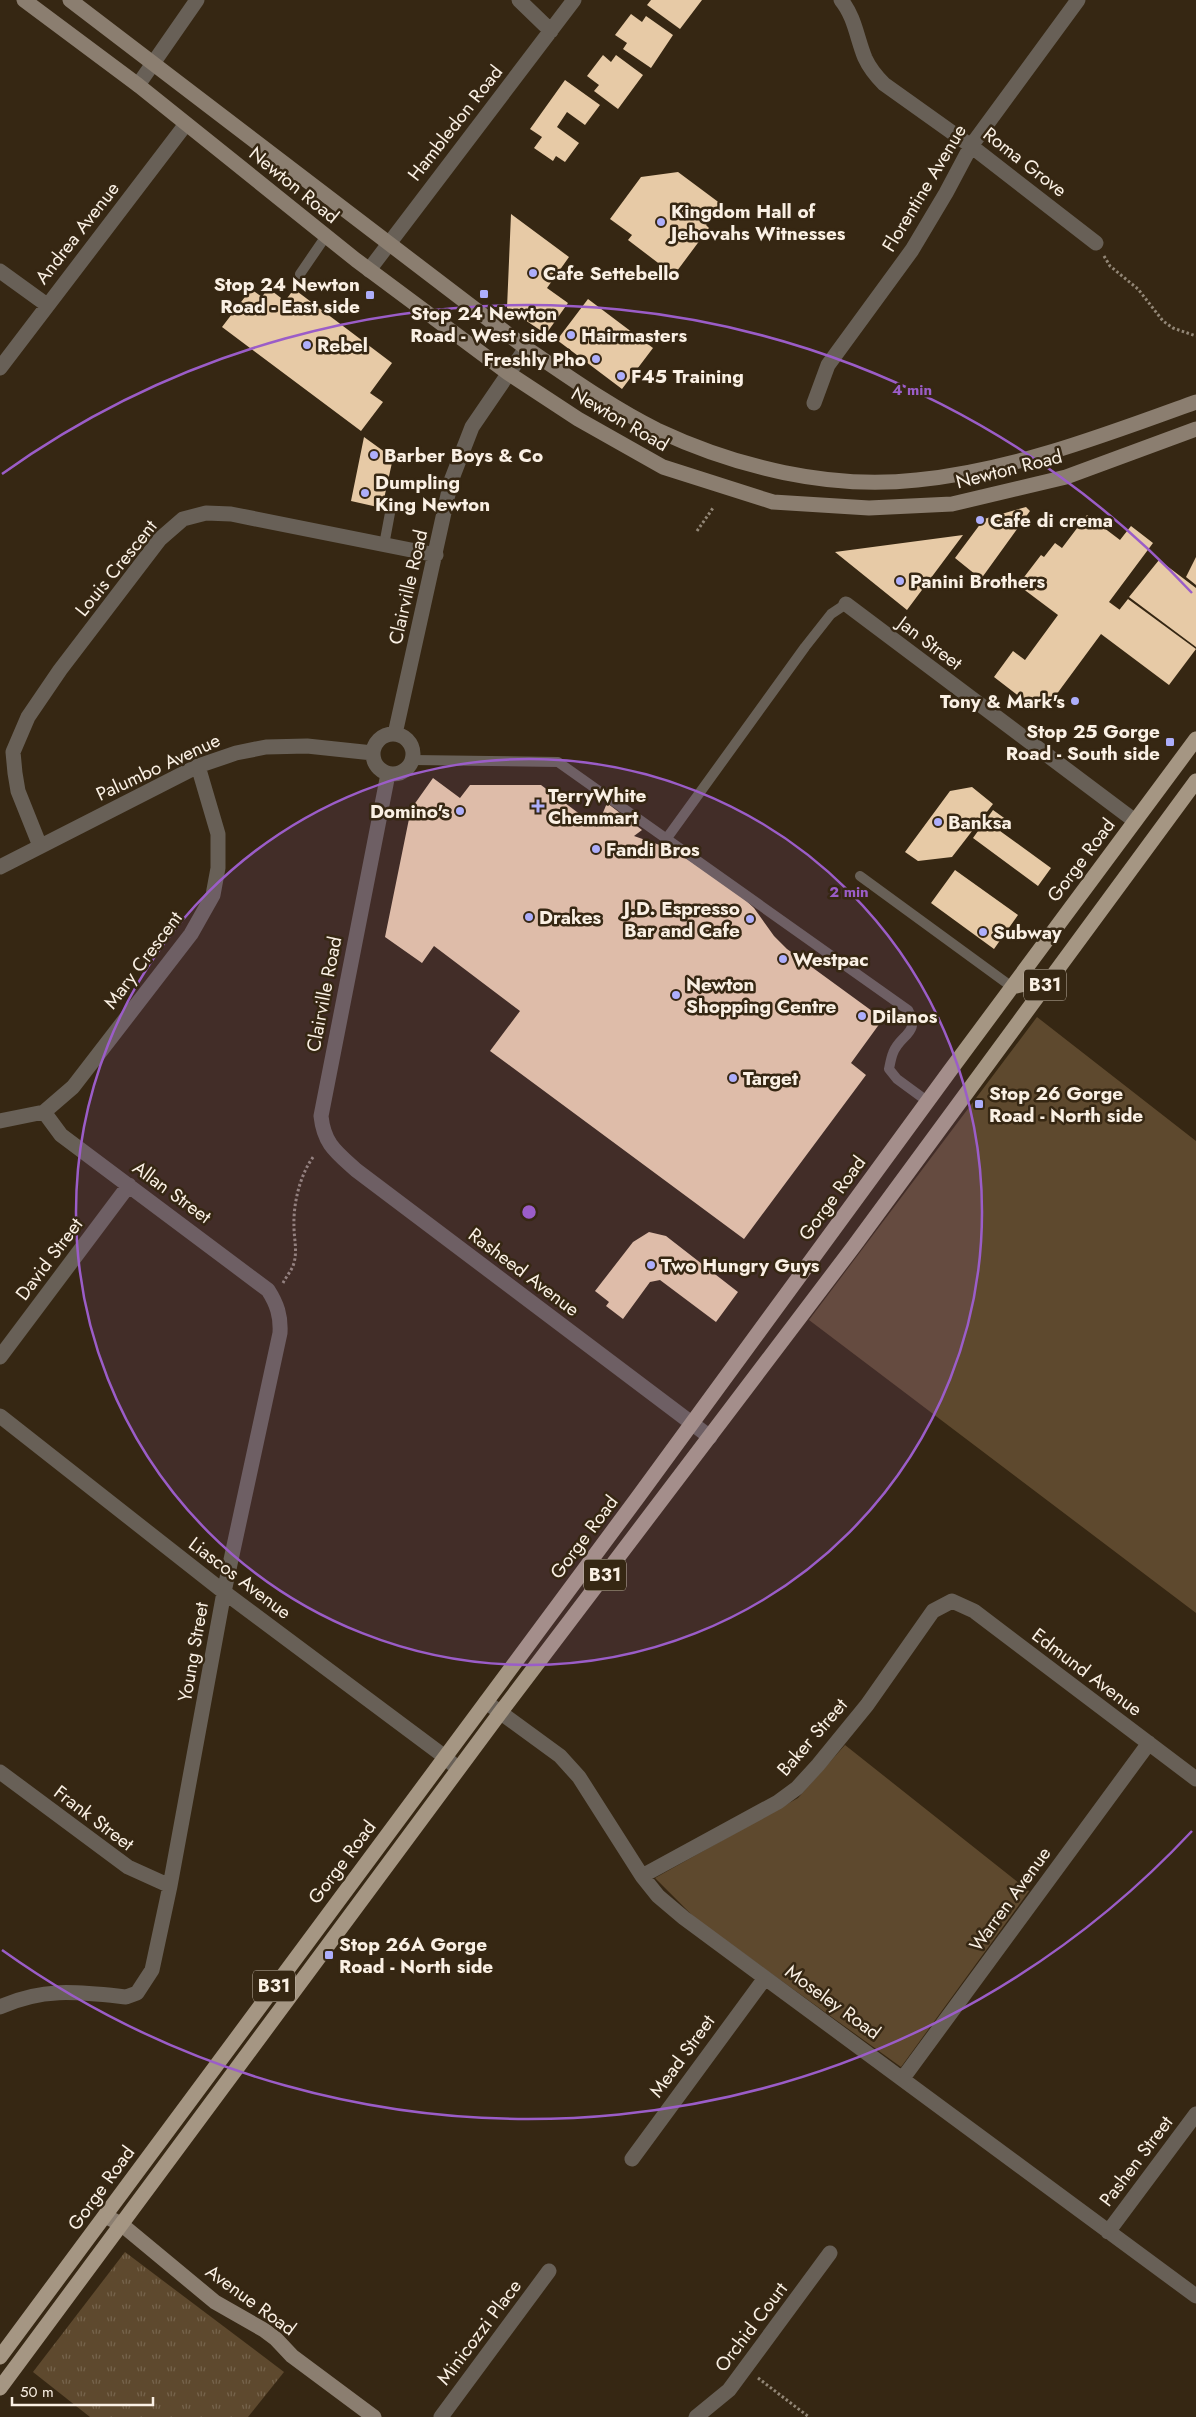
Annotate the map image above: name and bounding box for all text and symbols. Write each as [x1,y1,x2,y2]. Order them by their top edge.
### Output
street label: Hambledon Road [401,59,509,187]
street label: Florentine Avenue [875,119,973,257]
street label: Roma Grove [977,121,1073,203]
street label: Newton Road [243,140,345,230]
street label: Andrea Avenue [28,176,126,290]
place label: Kingdom Hall of Jehovahs Witnesses [667,198,846,247]
marker: Kingdom Hall of Jehovahs Witnesses [655,216,667,228]
place label: Cafe Settebello [543,260,680,287]
marker: Cafe Settebello [527,267,539,279]
place label: Stop 24 Newton Road - East side [214,271,360,320]
marker: Stop 24 Newton Road - West side [478,288,490,300]
marker: Stop 24 Newton Road - East side [364,289,376,301]
place label: Stop 24 Newton Road - West side [410,300,558,349]
place label: Hairmasters [581,322,687,349]
marker: Hairmasters [565,329,577,341]
place label: Rebel [317,332,368,359]
marker: Rebel [301,339,313,351]
place label: Freshly Pho [483,346,586,373]
marker: Freshly Pho [590,353,602,365]
place label: F45 Training [631,363,744,390]
marker: F45 Training [615,370,627,382]
text: 4 min [892,379,932,401]
street label: Newton Road [566,380,674,458]
place label: Barber Boys & Co [384,442,543,469]
street label: Newton Road [953,443,1065,495]
marker: Barber Boys & Co [368,449,380,461]
place label: Dumpling King Newton [375,469,490,518]
marker: Dumpling King Newton [359,487,371,499]
place label: Cafe di crema [990,507,1113,534]
street label: Louis Crescent [69,514,164,622]
marker: Cafe di crema [974,514,986,526]
street label: Clairville Road [382,527,434,647]
place label: Panini Brothers [910,568,1045,595]
marker: Panini Brothers [894,575,906,587]
street label: Jan Street [890,608,968,677]
place label: Tony & Mark's [940,688,1065,715]
marker: Tony & Mark's [1069,695,1081,707]
place label: Stop 25 Gorge Road - South side [1006,718,1160,767]
street label: Palumbo Avenue [91,726,225,808]
marker: Stop 25 Gorge Road - South side [1164,736,1176,748]
place label: TerryWhite Chemmart [548,782,646,831]
place label: Domino's [370,798,450,825]
marker: TerryWhite Chemmart [532,800,544,812]
marker: Domino's [454,805,466,817]
place label: Banksa [948,809,1012,836]
street label: Gorge Road [1041,812,1121,908]
marker: Banksa [932,816,944,828]
place label: Fandi Bros [606,836,700,863]
marker: Fandi Bros [590,843,602,855]
text: 2 min [829,881,869,903]
place label: J.D. Espresso Bar and Cafe [620,895,740,944]
place label: Drakes [539,904,602,931]
street label: Mary Crescent [97,905,189,1014]
marker: Drakes [523,911,535,923]
marker: J.D. Espresso Bar and Cafe [744,913,756,925]
place label: Subway [993,919,1063,946]
marker: Subway [977,926,989,938]
street label: Clairville Road [300,934,348,1054]
place label: Westpac [793,946,869,973]
marker: Westpac [777,953,789,965]
road number: B31 [1024,970,1066,1000]
place label: Newton Shopping Centre [686,971,836,1020]
marker: Newton Shopping Centre [670,989,682,1001]
place label: Dilanos [872,1003,938,1030]
marker: Dilanos [856,1010,868,1022]
place label: Target [743,1065,798,1092]
marker: Target [727,1072,739,1084]
place label: Stop 26 Gorge Road - North side [989,1080,1143,1129]
marker: Stop 26 Gorge Road - North side [973,1098,985,1110]
street label: Gorge Road [792,1150,872,1246]
street label: Allan Street [127,1154,217,1230]
centre of rings [520,1203,538,1221]
street label: David Street [9,1212,89,1306]
street label: Rasheed Avenue [463,1221,585,1323]
place label: Two Hungry Guys [661,1252,820,1279]
marker: Two Hungry Guys [645,1259,657,1271]
street label: Gorge Road [544,1489,624,1585]
street label: Liascos Avenue [183,1530,297,1626]
road number: B31 [584,1560,626,1590]
street label: Young Street [171,1600,215,1704]
street label: Edmund Avenue [1026,1622,1148,1723]
street label: Baker Street [771,1692,854,1782]
street label: Frank Street [48,1779,140,1857]
street label: Gorge Road [302,1814,382,1910]
street label: Warren Avenue [963,1841,1057,1957]
place label: Stop 26A Gorge Road - North side [339,1931,493,1980]
marker: Stop 26A Gorge Road - North side [323,1949,335,1961]
street label: Moseley Road [780,1958,886,2046]
road number: B31 [253,1970,295,2002]
street label: Mead Street [643,2009,721,2103]
street label: Pashen Street [1093,2110,1179,2212]
street label: Gorge Road [61,2140,141,2236]
street label: Avenue Road [200,2258,302,2342]
street label: Minicozzi Place [430,2273,528,2390]
street label: Orchid Court [708,2276,794,2378]
scale bar [12,2374,154,2406]
text: 50 m [20,2381,54,2403]

